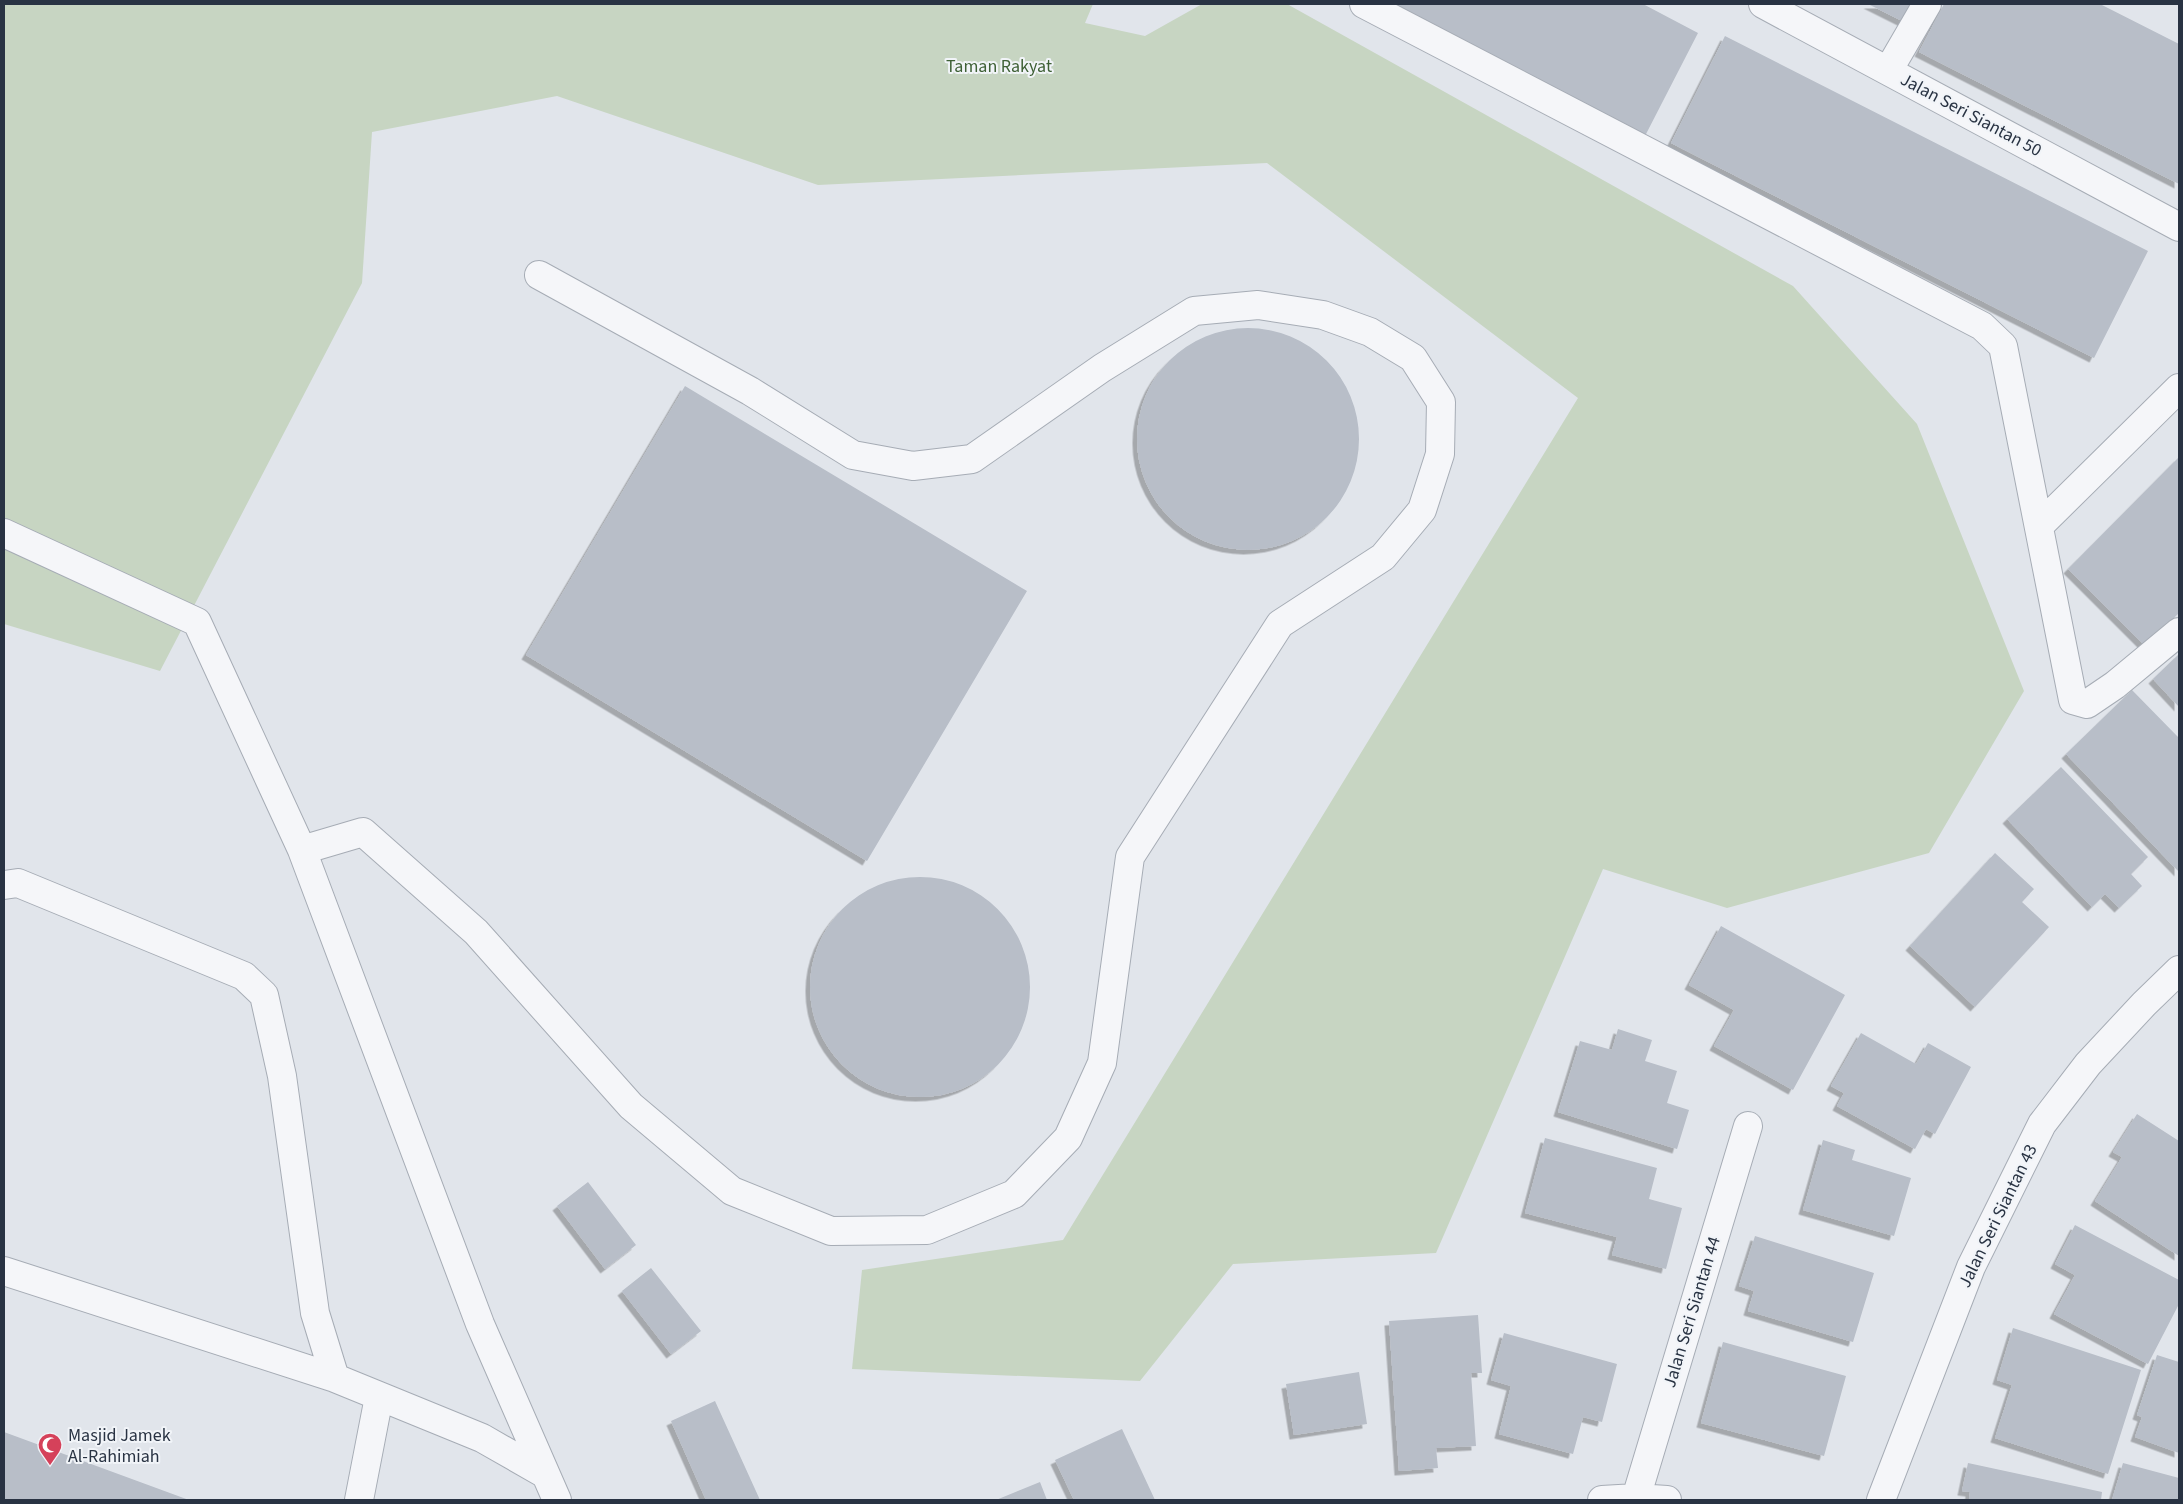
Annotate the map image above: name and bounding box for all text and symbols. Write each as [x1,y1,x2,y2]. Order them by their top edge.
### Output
park label: Taman Rakyat [946,54,1052,79]
street label: Jalan Seri Siantan 50 [1896,67,2046,163]
street label: Jalan Seri Siantan 43 [1952,1140,2044,1292]
street label: Jalan Seri Siantan 44 [1657,1233,1727,1391]
place label: Masjid Jamek Al-Rahimiah [68,1423,171,1469]
mosque icon: Masjid Jamek Al-Rahimiah [37,1432,63,1466]

